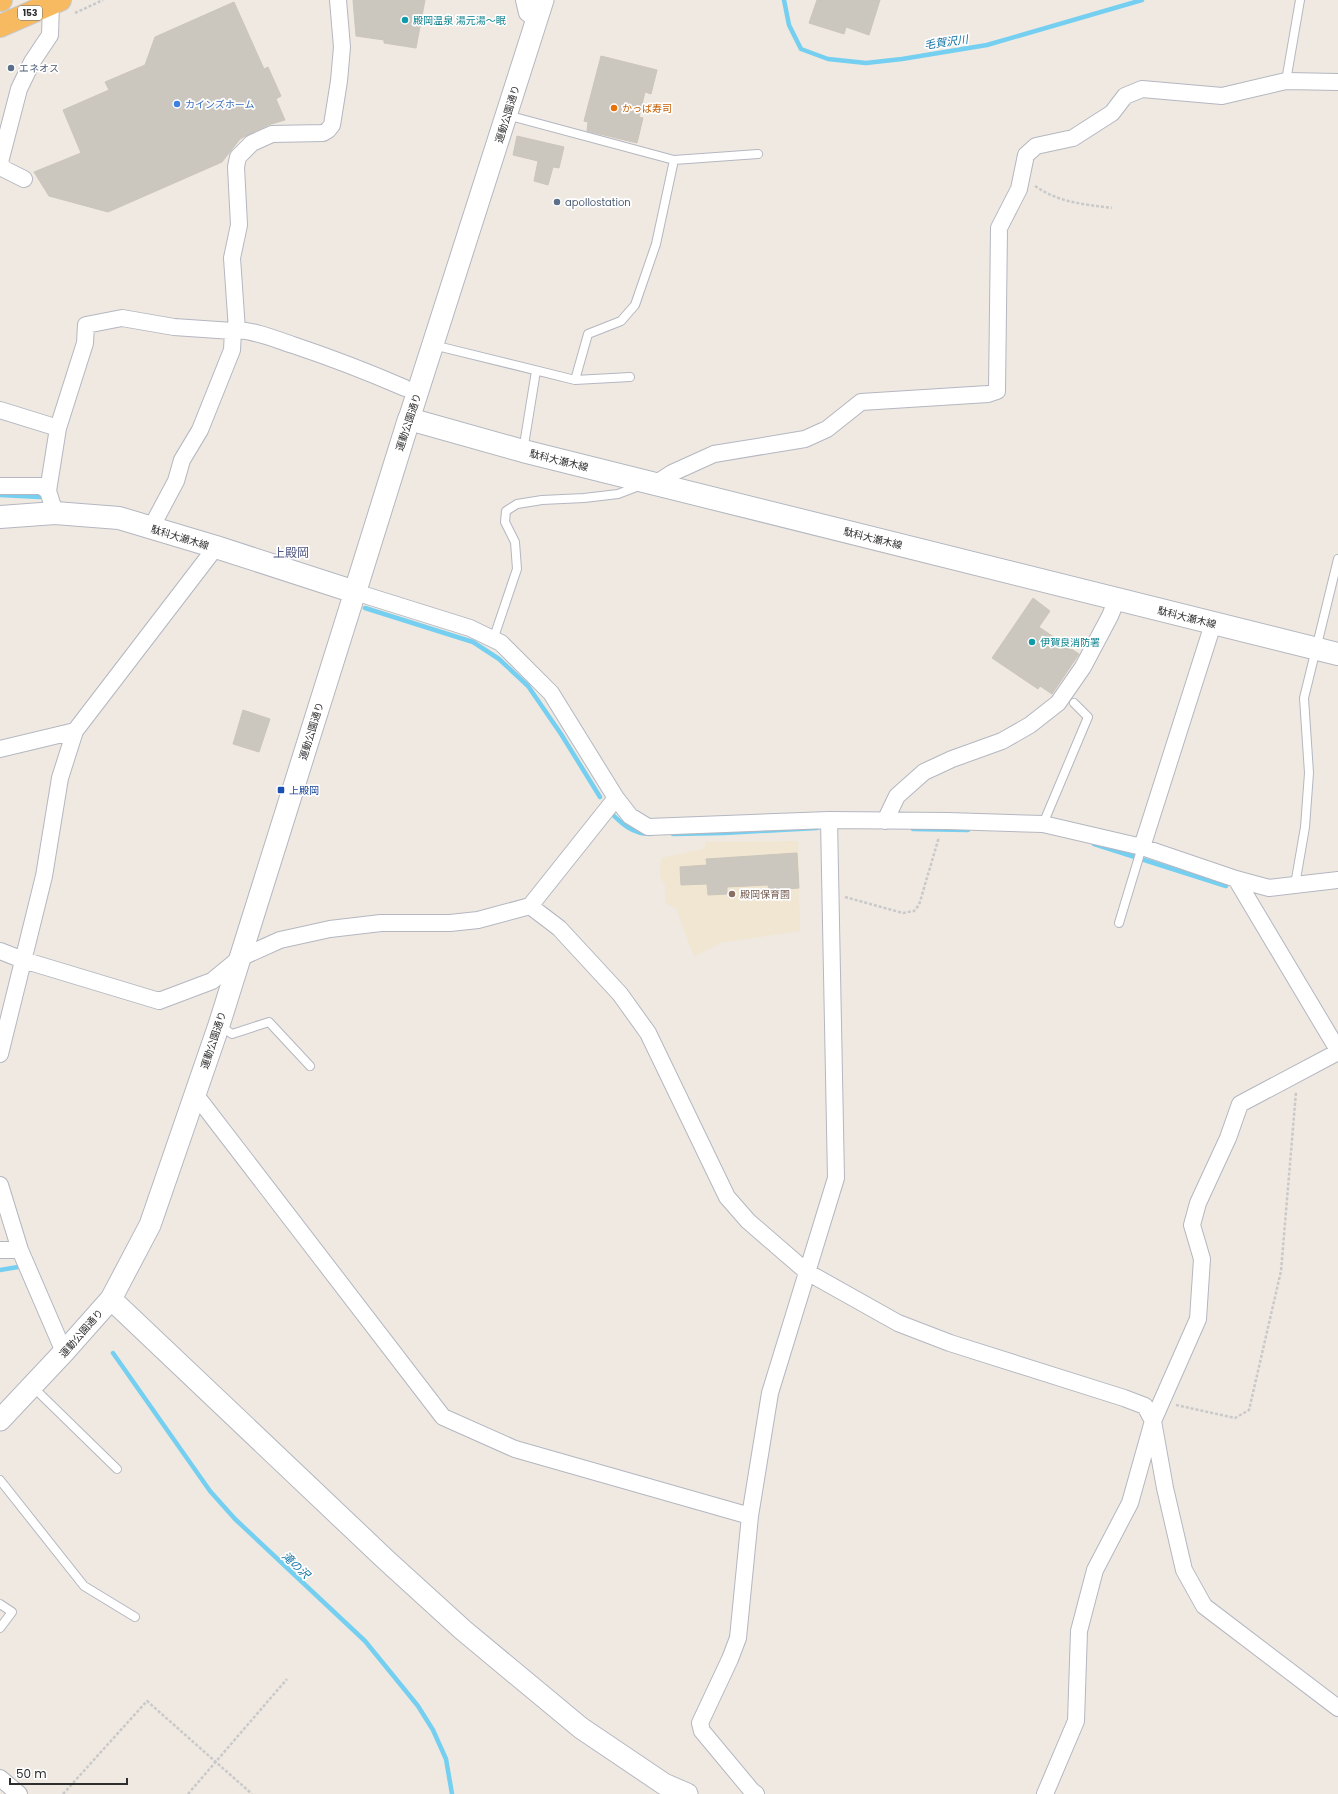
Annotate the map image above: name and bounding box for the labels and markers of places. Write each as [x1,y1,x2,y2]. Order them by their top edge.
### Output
place label: 殿岡温泉 湯元湯～眠 [413,13,506,28]
marker: 殿岡温泉 湯元湯～眠 [400,15,410,25]
place label: エネオス [19,61,59,76]
marker: エネオス [6,63,16,73]
place label: カインズホーム [185,97,255,112]
marker: カインズホーム [172,99,182,109]
place label: かっぱ寿司 [622,101,672,116]
marker: かっぱ寿司 [609,103,619,113]
place label: apollostation [565,195,631,210]
marker: apollostation [552,197,562,207]
place label: 伊賀良消防署 [1040,635,1100,650]
marker: 伊賀良消防署 [1027,637,1037,647]
place label: 上殿岡 [289,783,319,798]
marker: 上殿岡 [276,785,286,795]
place label: 殿岡保育園 [740,887,790,902]
marker: 殿岡保育園 [727,889,737,899]

